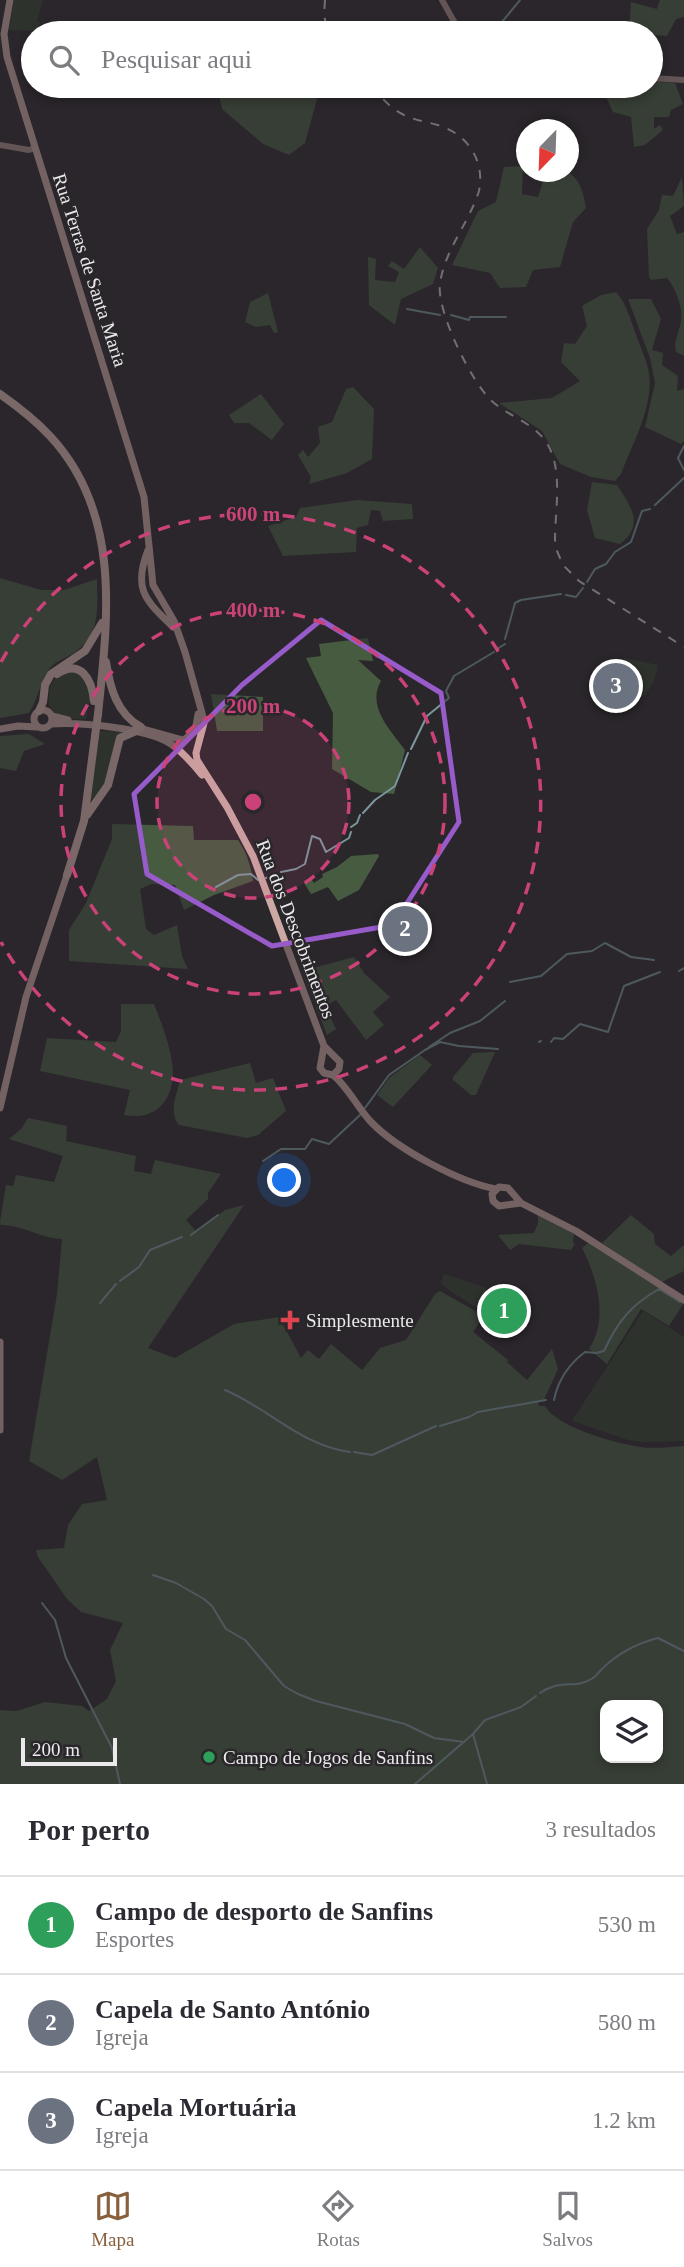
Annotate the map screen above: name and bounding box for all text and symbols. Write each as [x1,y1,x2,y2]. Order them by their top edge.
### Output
search box [21,21,663,98]
icon: search [45,41,83,79]
text: Pesquisar aqui [101,45,252,74]
north arrow [516,119,579,182]
street label: Rua Terras de Santa Maria [49,171,131,370]
text: 600 m [226,502,281,526]
text: 400 m [226,598,281,622]
pin: 3 [593,660,639,712]
text: 200 m [226,694,281,718]
centre of rings [241,790,265,814]
street label: Rua dos Descobrimentos [252,837,340,1021]
pin: 2 [382,903,428,955]
your location [267,1163,301,1197]
pin: 1 [481,1285,527,1337]
marker: Simplesmente [280,1310,300,1330]
place label: Simplesmente [306,1310,414,1331]
map controls [600,1700,663,1763]
button: layers [600,1700,663,1763]
scale bar [21,1735,117,1767]
text: 200 m [32,1739,80,1760]
place label: Campo de Jogos de Sanfins [223,1747,433,1768]
marker: Campo de Jogos de Sanfins [201,1749,217,1765]
text: Por perto [28,1813,150,1846]
text: 3 resultados [545,1817,656,1842]
text: Campo de desporto de Sanfins [95,1897,433,1926]
text: 1 [45,1912,57,1937]
text: 530 m [598,1912,656,1937]
text: Esportes [95,1927,174,1952]
text: Capela de Santo António [95,1995,370,2024]
text: 2 [45,2010,57,2035]
text: 580 m [598,2010,656,2035]
text: Igreja [95,2025,149,2050]
text: Capela Mortuária [95,2093,296,2122]
text: 3 [45,2108,57,2133]
text: 1.2 km [592,2108,656,2133]
text: Igreja [95,2123,149,2148]
tab: Mapa [91,2187,134,2251]
tab: Rotas [317,2187,360,2251]
tab: Salvos [542,2187,593,2251]

